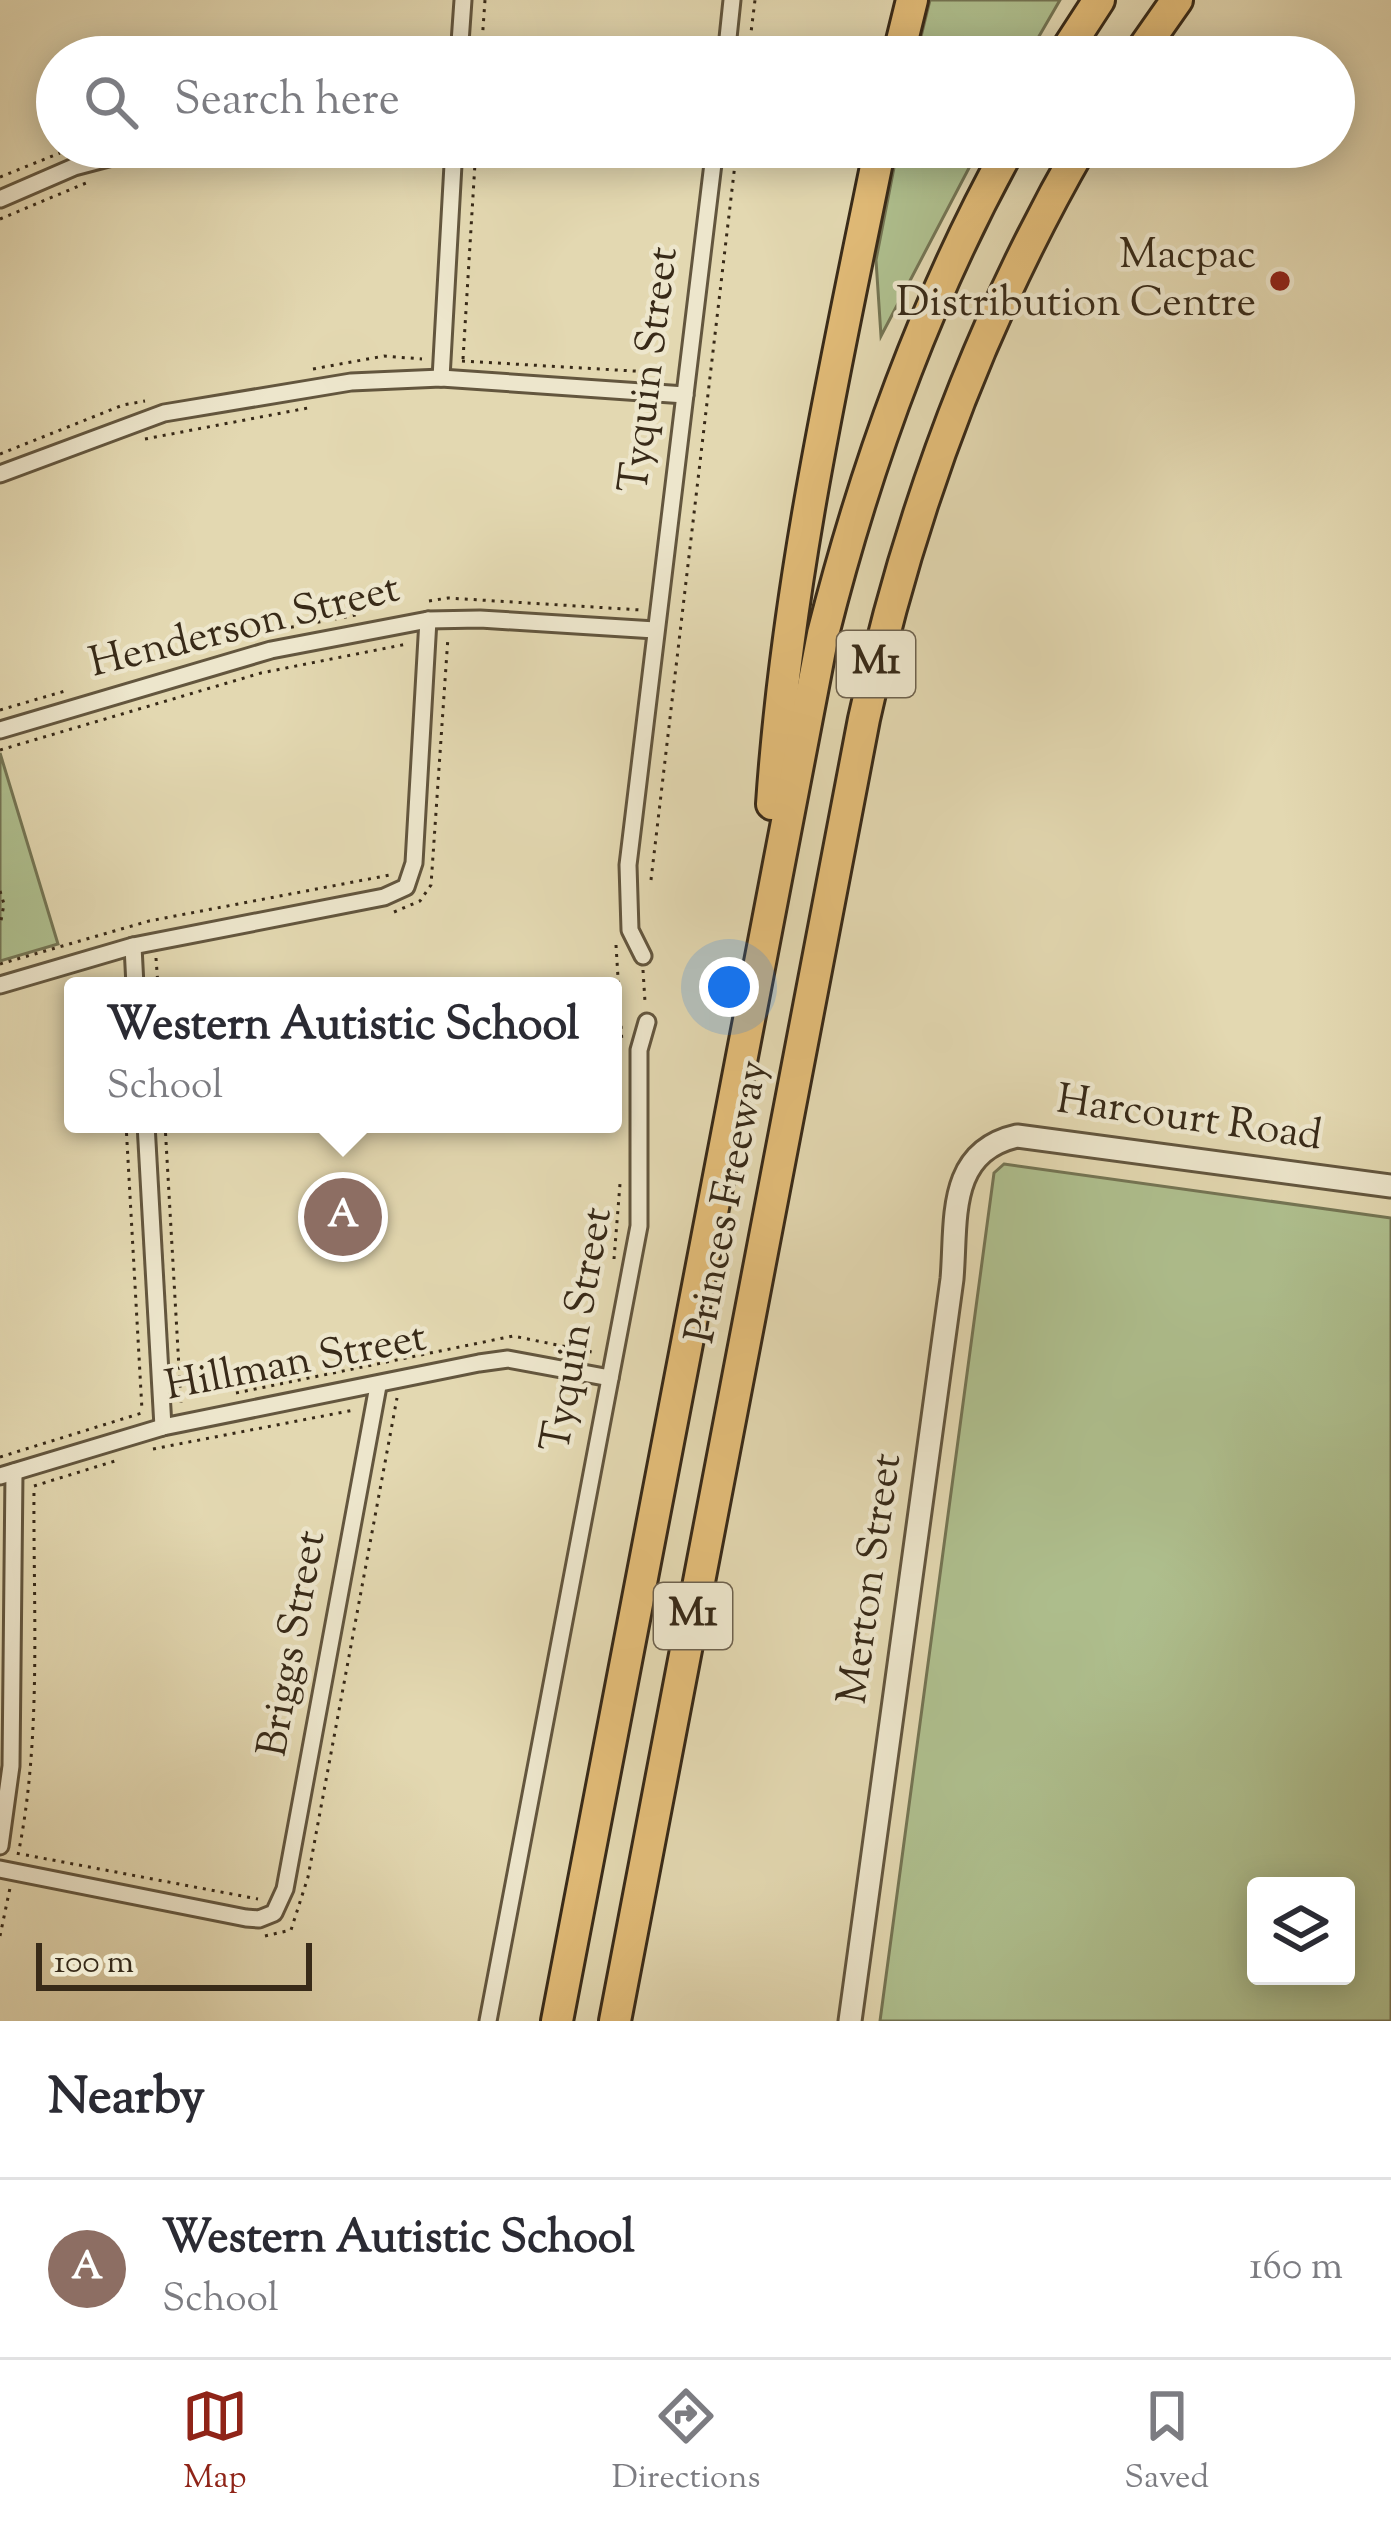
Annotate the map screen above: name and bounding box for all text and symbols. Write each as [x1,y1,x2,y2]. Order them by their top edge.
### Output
search box [36,36,1355,168]
icon: search [78,69,144,135]
text: Search here [174,70,400,135]
place label: Macpac Distribution Centre [896,227,1256,335]
street label: Tyquin Street [606,244,696,496]
marker: Macpac Distribution Centre [1267,268,1293,294]
street label: Henderson Street [84,560,406,696]
road number: M1 [837,631,915,697]
your location [699,957,759,1017]
popup [64,977,622,1133]
text: Western Autistic School [107,995,579,1060]
street label: Princes Freeway [672,1055,786,1349]
text: School [107,1060,223,1116]
street label: Harcourt Road [1052,1072,1326,1168]
pin: A [304,1172,382,1262]
street label: Tyquin Street [528,1203,630,1457]
street label: Hillman Street [160,1309,432,1419]
street label: Merton Street [825,1450,919,1708]
street label: Briggs Street [245,1526,343,1762]
road number: M1 [654,1583,732,1649]
map controls [1247,1877,1355,1985]
button: layers [1247,1877,1355,1985]
scale bar [36,1937,312,1990]
text: 100 m [54,1940,134,1988]
text: Nearby [48,2063,205,2136]
text: Western Autistic School [162,2208,635,2273]
text: A [71,2241,103,2297]
text: 160 m [1249,2241,1343,2297]
text: School [162,2273,279,2329]
tab: Map [182,2383,248,2503]
tab: Directions [612,2383,761,2503]
tab: Saved [1124,2383,1209,2503]

